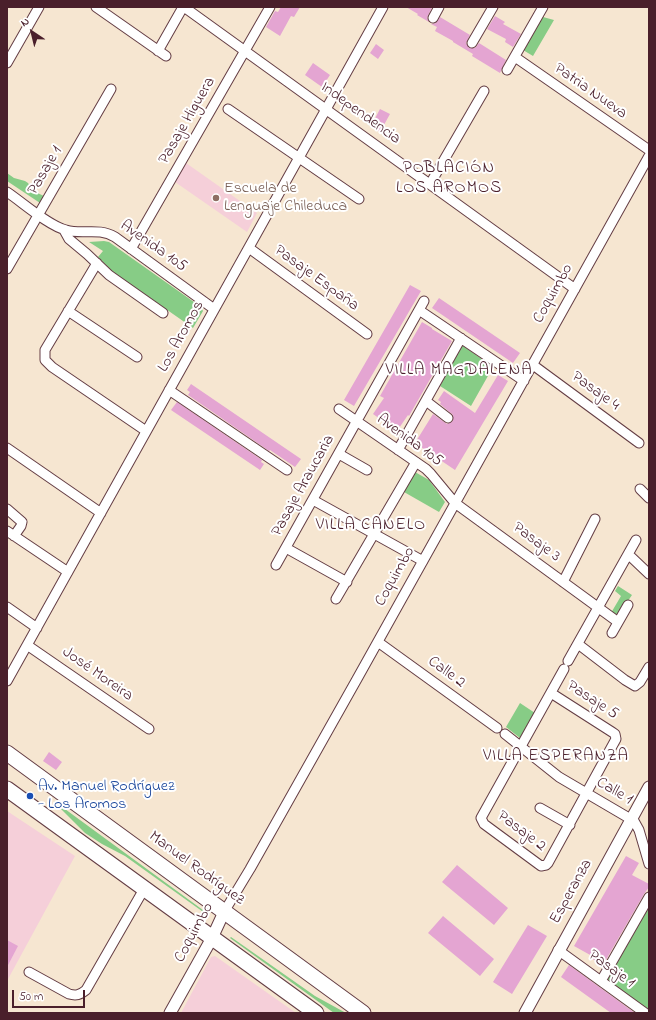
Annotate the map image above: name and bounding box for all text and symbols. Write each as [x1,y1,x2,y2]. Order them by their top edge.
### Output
north arrow [12,12,52,52]
text: N [17,13,33,31]
street label: Patria Nueva [550,60,630,124]
street label: Pasaje Higuera [155,74,221,168]
street label: Independencia [316,79,404,149]
street label: Pasaje 1 [24,143,68,199]
district label: POBLACIÓN LOS AROMOS [396,159,502,199]
place label: Escuela de Lenguaje Chileduca [224,179,347,217]
marker: Escuela de Lenguaje Chileduca [211,193,221,203]
street label: Avenida 105 [116,217,190,277]
street label: Pasaje España [270,242,362,316]
street label: Coquimbo [530,261,578,327]
street label: Los Aromos [155,298,209,376]
district label: VILLA MAGDALENA [385,361,533,381]
street label: Pasaje 4 [567,368,623,416]
street label: Avenida 105 [372,411,446,471]
street label: Pasaje Araucaria [268,432,340,540]
district label: VILLA CANELO [316,516,426,536]
street label: Pasaje 3 [508,519,564,567]
street label: Coquimbo [372,544,420,610]
street label: José Moreira [58,644,136,706]
street label: Calle 2 [423,653,469,693]
street label: Pasaje 5 [563,677,621,725]
district label: VILLA ESPERANZA [483,747,629,767]
street label: Calle 1 [592,774,636,810]
place label: Av. Manuel Rodríguez - Los Aromos [38,777,175,815]
marker: Av. Manuel Rodríguez - Los Aromos [25,791,35,801]
street label: Pasaje 2 [493,807,549,857]
street label: Manuel Rodríguez [144,828,248,910]
street label: Esperanza [547,856,597,928]
street label: Coquimbo [171,900,219,966]
street label: Pasaje 1 [584,947,638,993]
scale bar [14,982,87,1008]
text: 50 m [19,988,43,1006]

